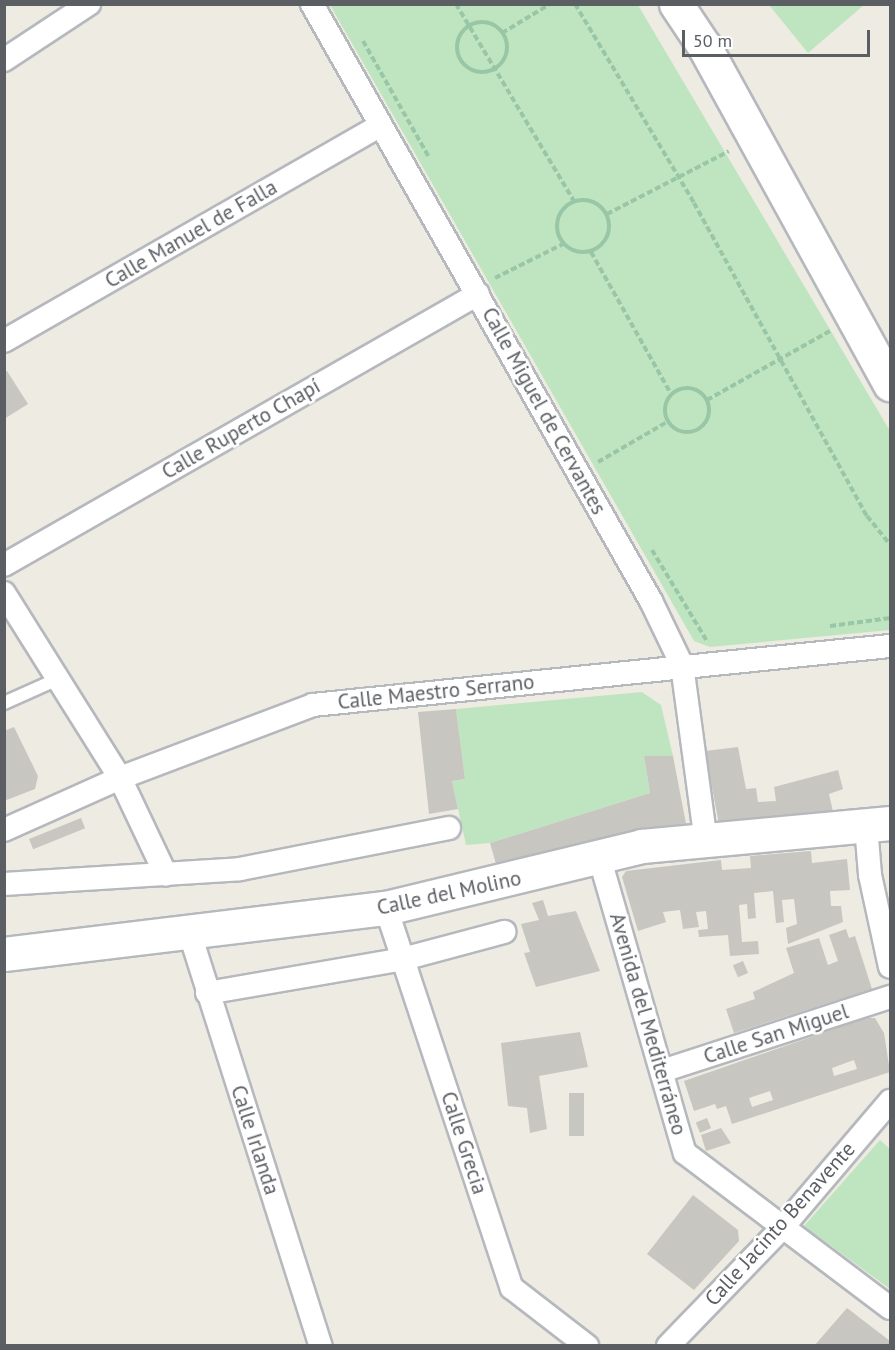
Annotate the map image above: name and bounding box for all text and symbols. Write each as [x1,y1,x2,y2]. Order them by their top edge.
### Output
scale bar [685,18,872,56]
text: 50 m [693,29,732,52]
street label: Calle Manuel de Falla [101,174,281,294]
street label: Calle Miguel de Cervantes [477,303,611,519]
street label: Calle Ruperto Chapí [157,373,325,485]
street label: Calle Maestro Serrano [336,669,536,715]
street label: Calle del Molino [375,865,523,921]
street label: Avenida del Mediterráneo [604,910,692,1138]
street label: Calle San Miguel [700,999,852,1069]
street label: Calle Irlanda [225,1082,285,1198]
street label: Calle Grecia [436,1088,492,1198]
street label: Calle Jacinto Benavente [700,1137,860,1311]

